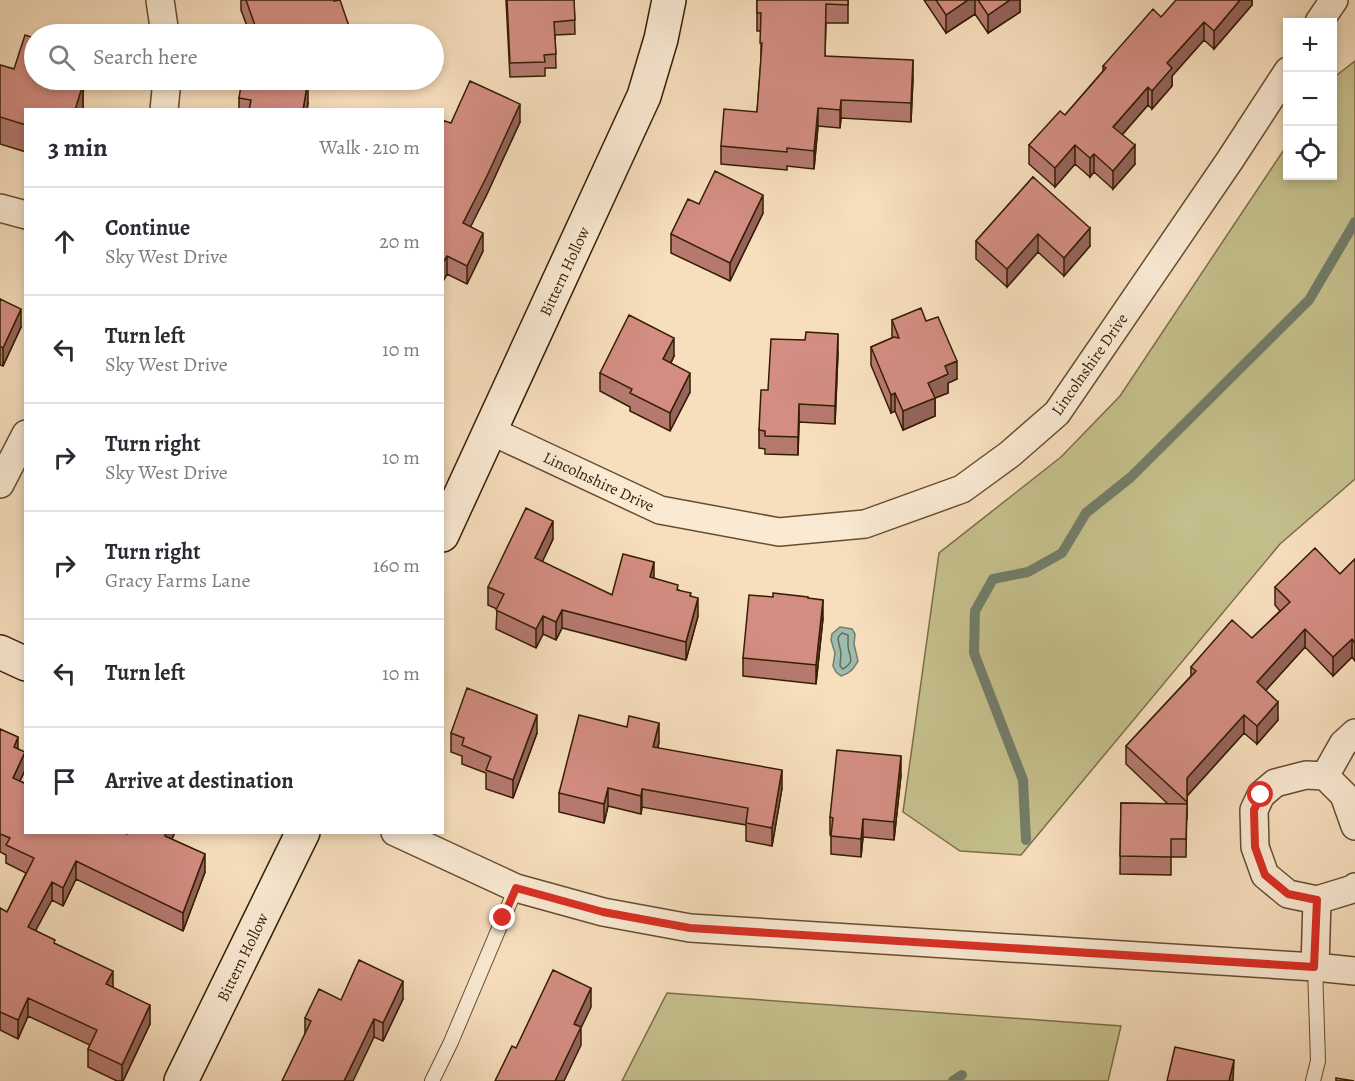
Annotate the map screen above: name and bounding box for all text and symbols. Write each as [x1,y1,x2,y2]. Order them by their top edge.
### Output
map controls [1283,18,1337,180]
button: + [1283,18,1337,72]
search box [24,24,444,90]
icon: search [45,41,78,74]
text: Search here [93,42,198,72]
button: − [1283,72,1337,126]
button: locate [1283,126,1337,180]
text: 3 min [48,130,108,165]
text: Walk · 210 m [319,134,420,161]
text: Continue [105,213,190,243]
street label: Bittern Hollow [535,223,596,320]
icon: ahead [48,225,81,258]
text: 20 m [379,228,420,255]
text: Sky West Drive [105,243,228,270]
street label: Lincolnshire Drive [1046,309,1133,420]
text: Turn left [105,321,185,351]
icon: left [48,333,81,366]
text: 10 m [382,336,420,363]
text: Sky West Drive [105,351,228,378]
text: Turn right [105,429,201,459]
icon: right [48,441,81,474]
text: 10 m [382,444,420,471]
street label: Lincolnshire Drive [539,447,658,517]
text: Sky West Drive [105,459,228,486]
text: Turn right [105,537,201,567]
icon: right [48,549,81,582]
text: 160 m [373,552,420,579]
text: Gracy Farms Lane [105,567,250,594]
icon: left [48,657,81,690]
text: Turn left [105,658,185,688]
text: 10 m [382,660,420,687]
icon: arrive [48,765,81,798]
text: Arrive at destination [105,766,294,796]
route start [1247,781,1273,807]
route end [489,904,515,930]
street label: Bittern Hollow [212,909,274,1006]

